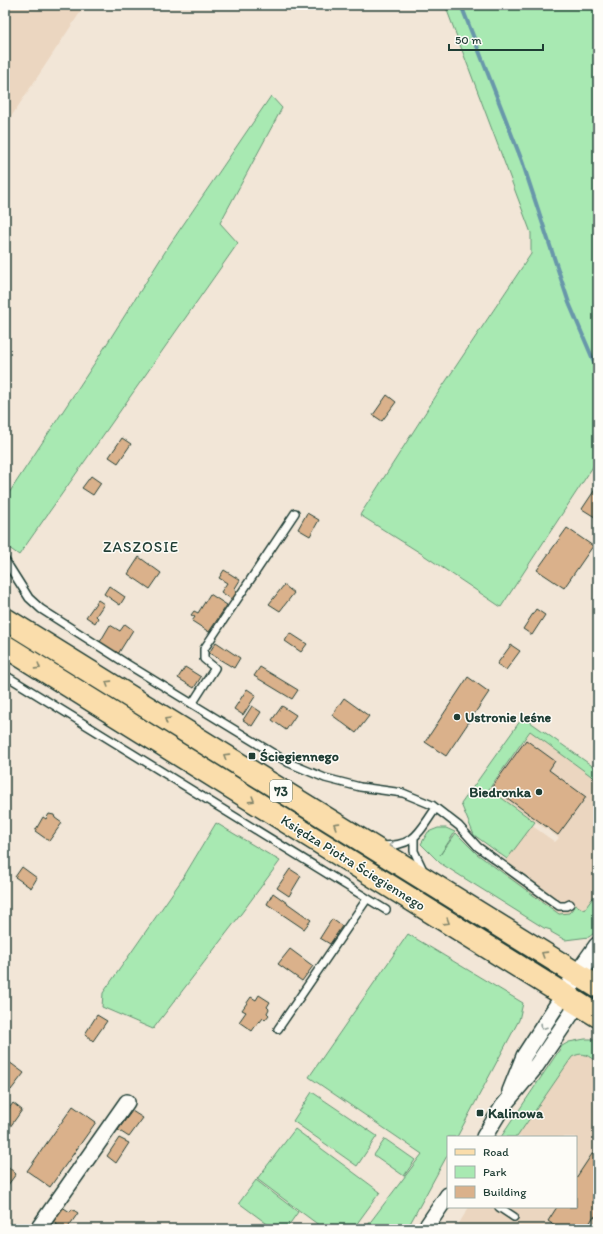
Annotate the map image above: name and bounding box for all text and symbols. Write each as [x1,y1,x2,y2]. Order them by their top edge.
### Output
scale bar [449,26,543,52]
text: 50 m [455,33,481,47]
district label: ZASZOSIE [103,538,179,556]
one-way arrow [34,662,41,670]
one-way arrow [106,681,113,688]
place label: Ustronie leśne [465,709,552,726]
marker: Ustronie leśne [452,712,462,722]
one-way arrow [164,717,171,725]
place label: Ściegiennego [260,748,339,765]
marker: Ściegiennego [247,751,257,761]
one-way arrow [223,753,230,761]
road number: 73 [270,780,292,802]
place label: Biedronka [469,784,532,801]
marker: Biedronka [534,787,544,797]
one-way arrow [247,795,254,802]
street label: Księdza Piotra Ściegiennego [278,811,428,915]
one-way arrow [333,822,340,829]
one-way arrow [389,841,395,850]
one-way arrow [443,917,450,924]
one-way arrow [541,951,548,959]
one-way arrow [540,1023,548,1030]
place label: Kalinowa [488,1105,544,1122]
marker: Kalinowa [475,1108,485,1118]
legend [447,1136,577,1208]
text: Road [483,1145,509,1159]
text: Park [483,1165,507,1179]
text: Building [483,1185,527,1199]

